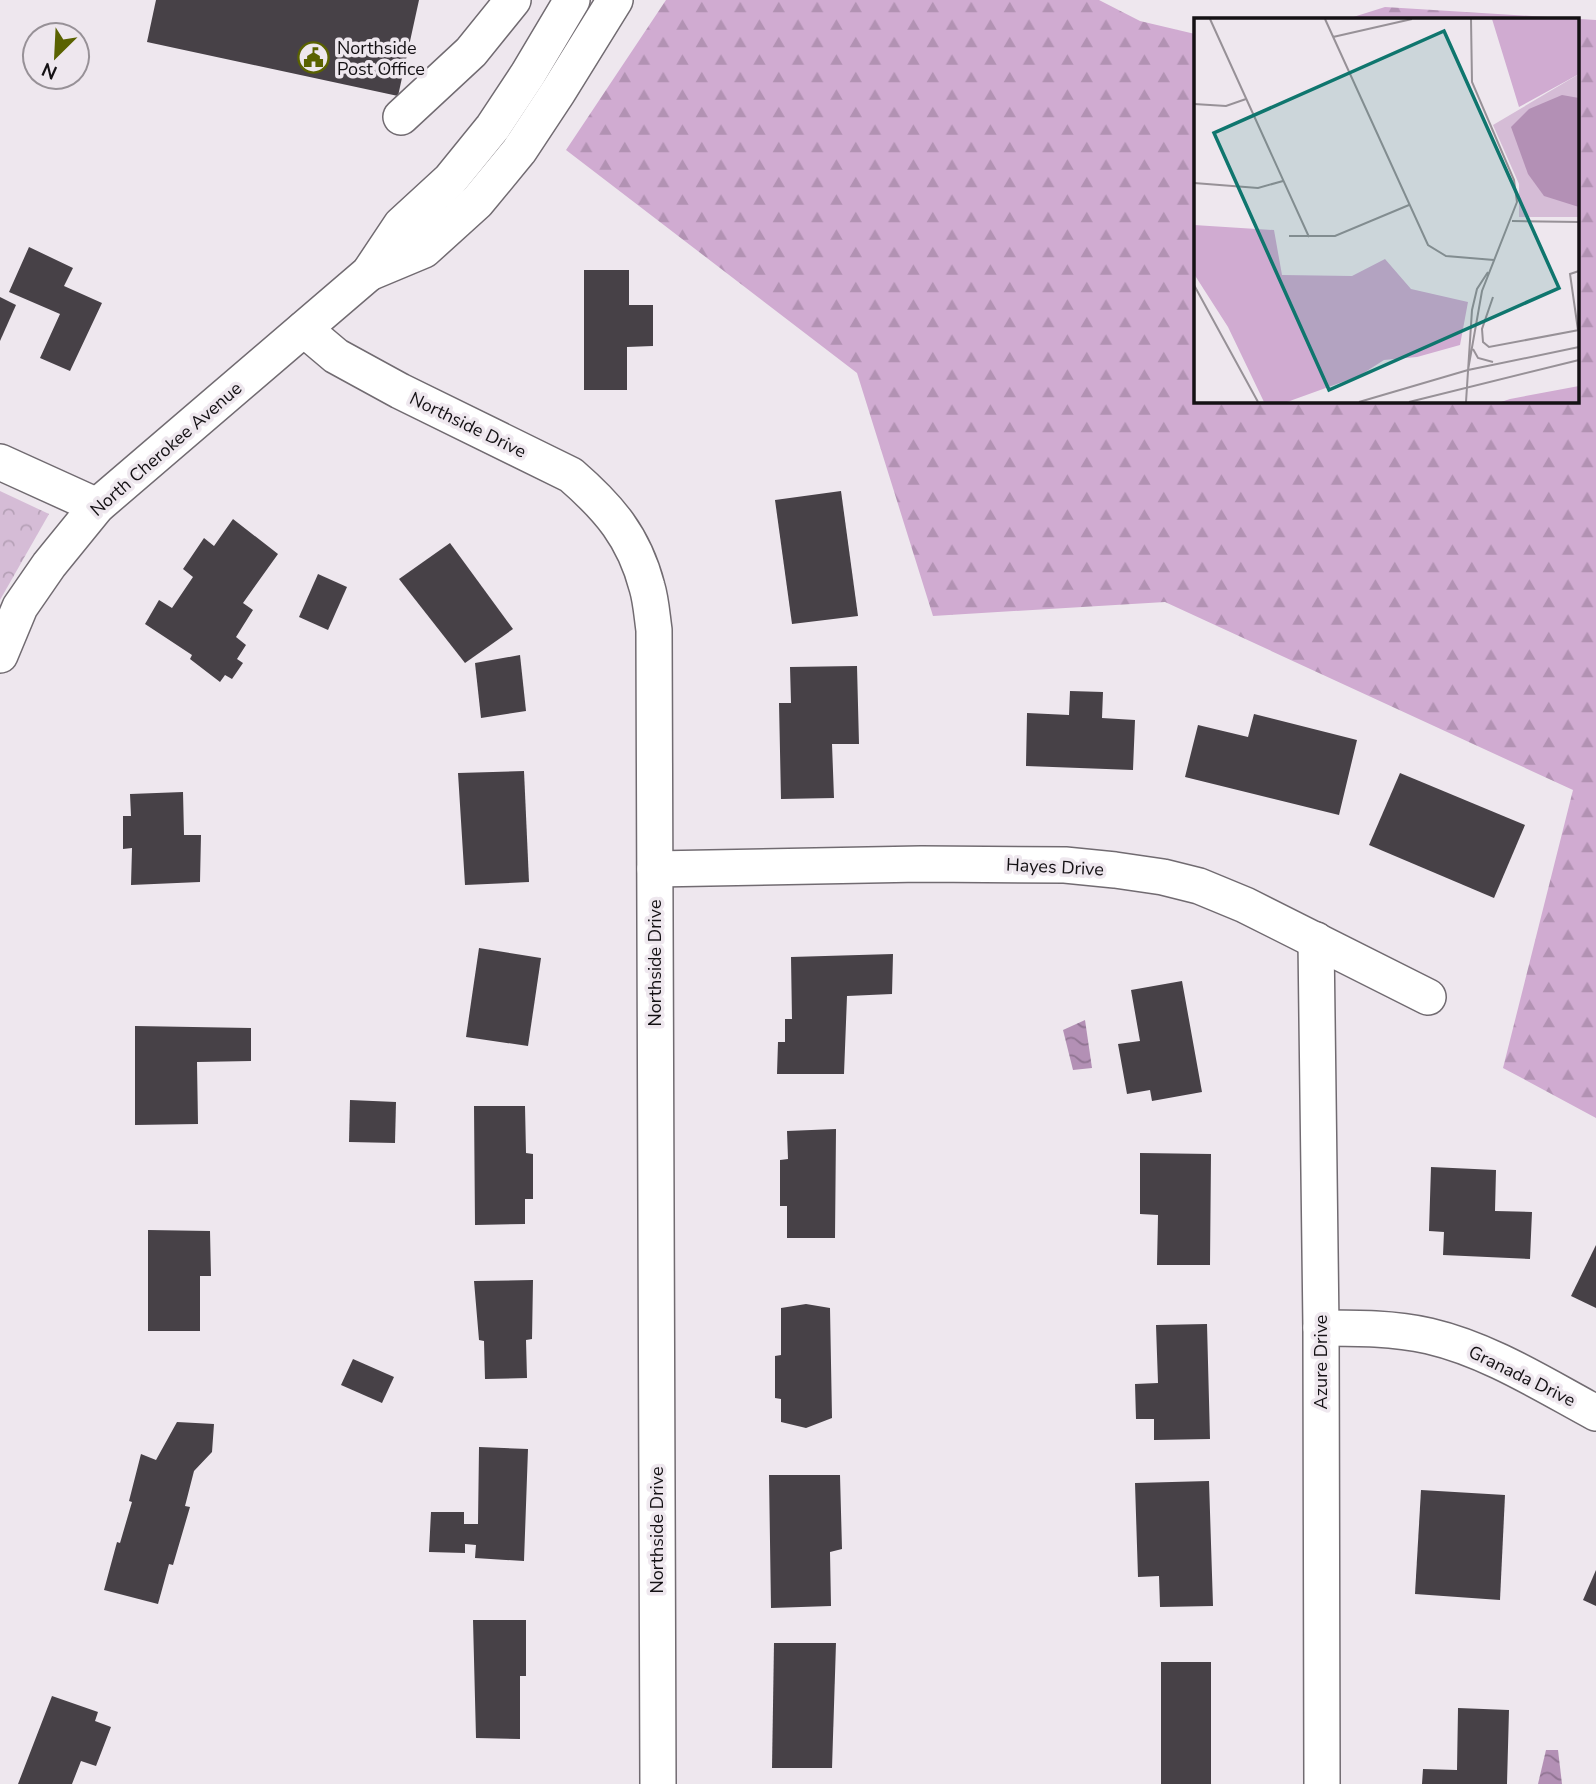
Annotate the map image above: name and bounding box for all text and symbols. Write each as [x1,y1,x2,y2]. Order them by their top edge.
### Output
inset map [1194,18,1578,402]
north arrow [21,21,91,91]
place label: Northside Post Office [337,36,425,81]
public building icon: Northside Post Office [297,41,331,75]
text: N [38,56,61,85]
street label: North Cherokee Avenue [85,376,247,522]
street label: Northside Drive [406,386,530,464]
street label: Hayes Drive [1006,852,1104,882]
street label: Northside Drive [643,900,667,1027]
street label: Azure Drive [1309,1315,1333,1409]
street label: Granada Drive [1465,1340,1579,1412]
street label: Northside Drive [645,1467,669,1594]

